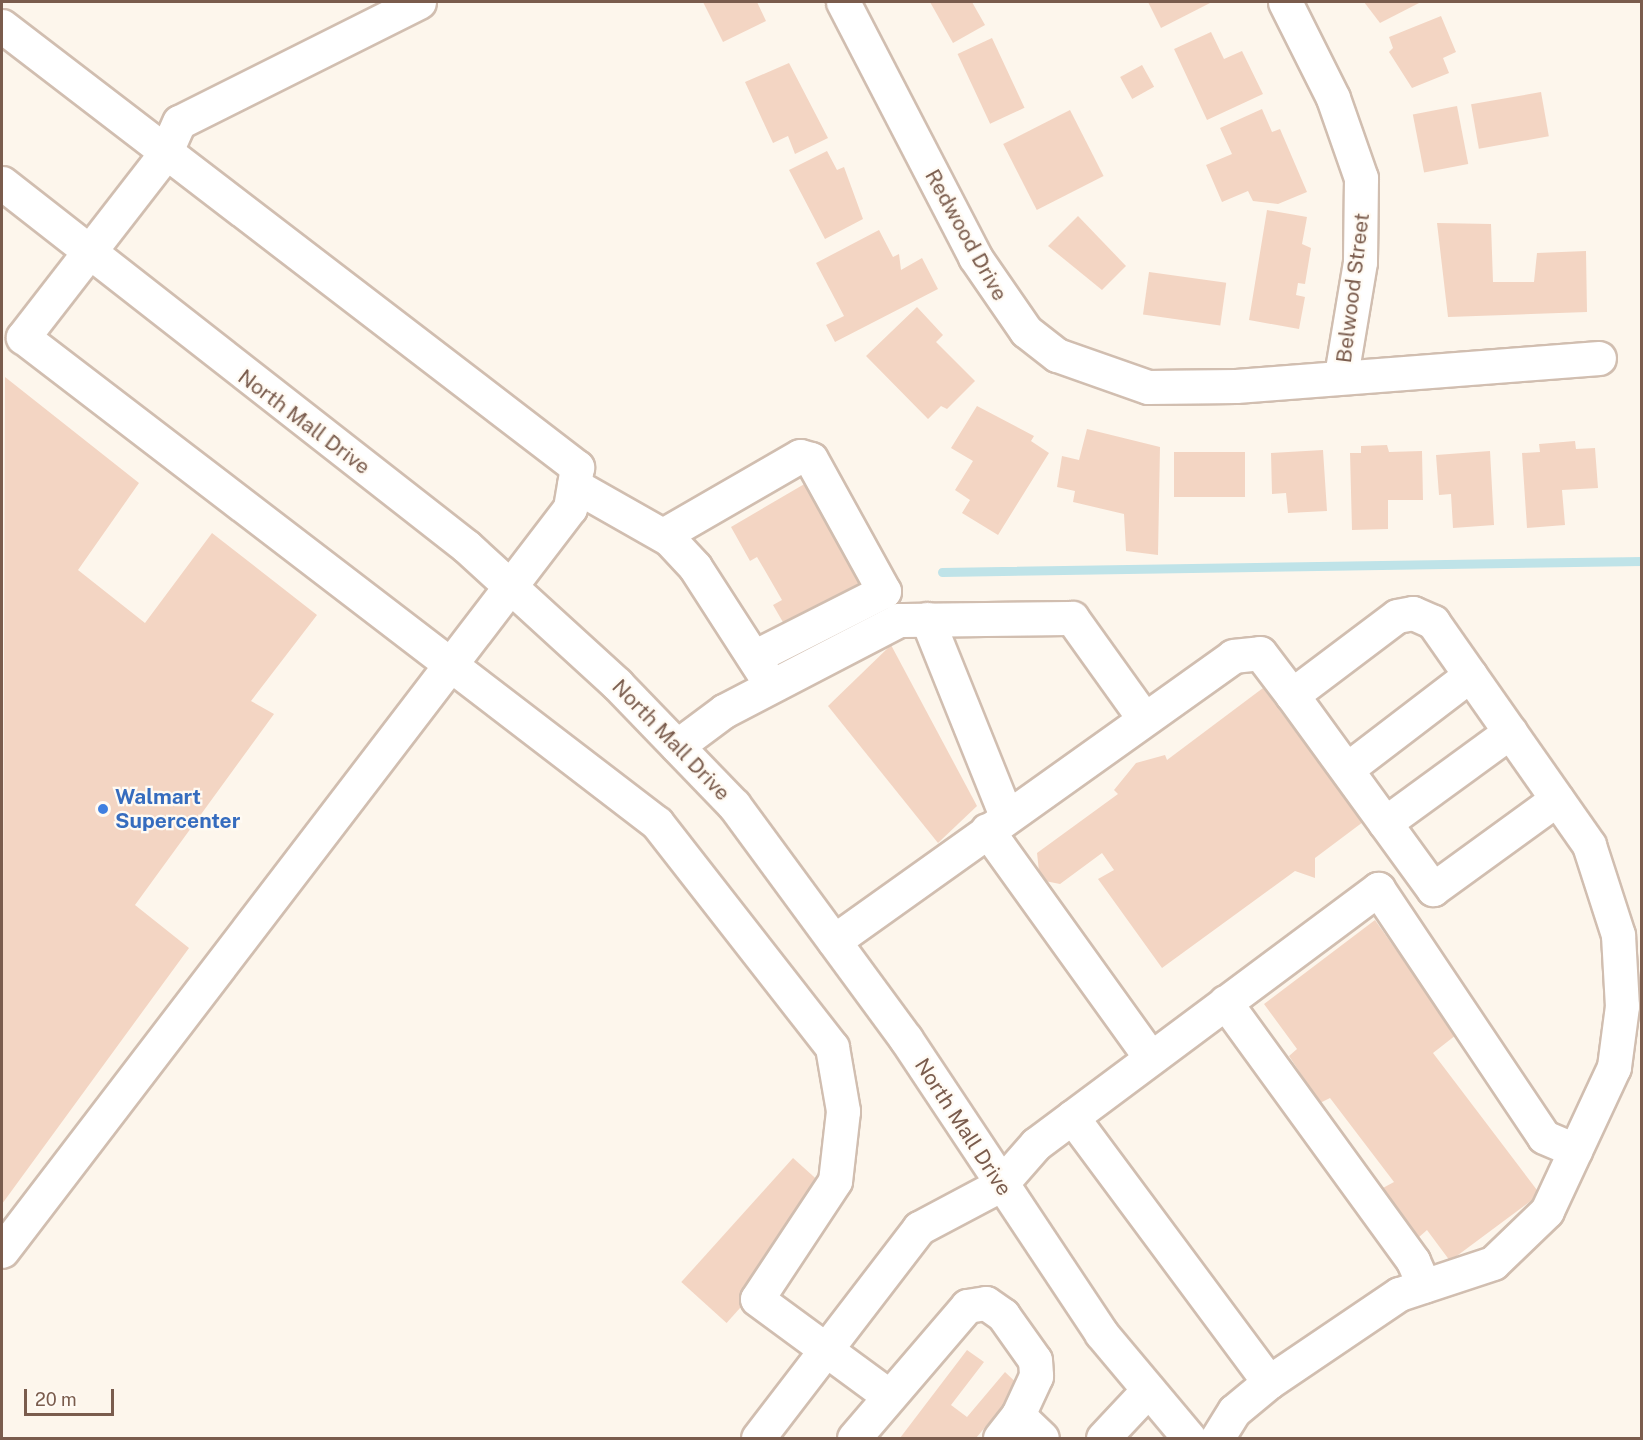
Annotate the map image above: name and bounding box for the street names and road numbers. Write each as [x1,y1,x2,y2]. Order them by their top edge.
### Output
street label: Redwood Drive [920,165,1012,305]
street label: Belwood Street [1331,212,1375,364]
street label: North Mall Drive [233,364,375,480]
street label: North Mall Drive [607,674,735,806]
street label: North Mall Drive [909,1054,1017,1200]

